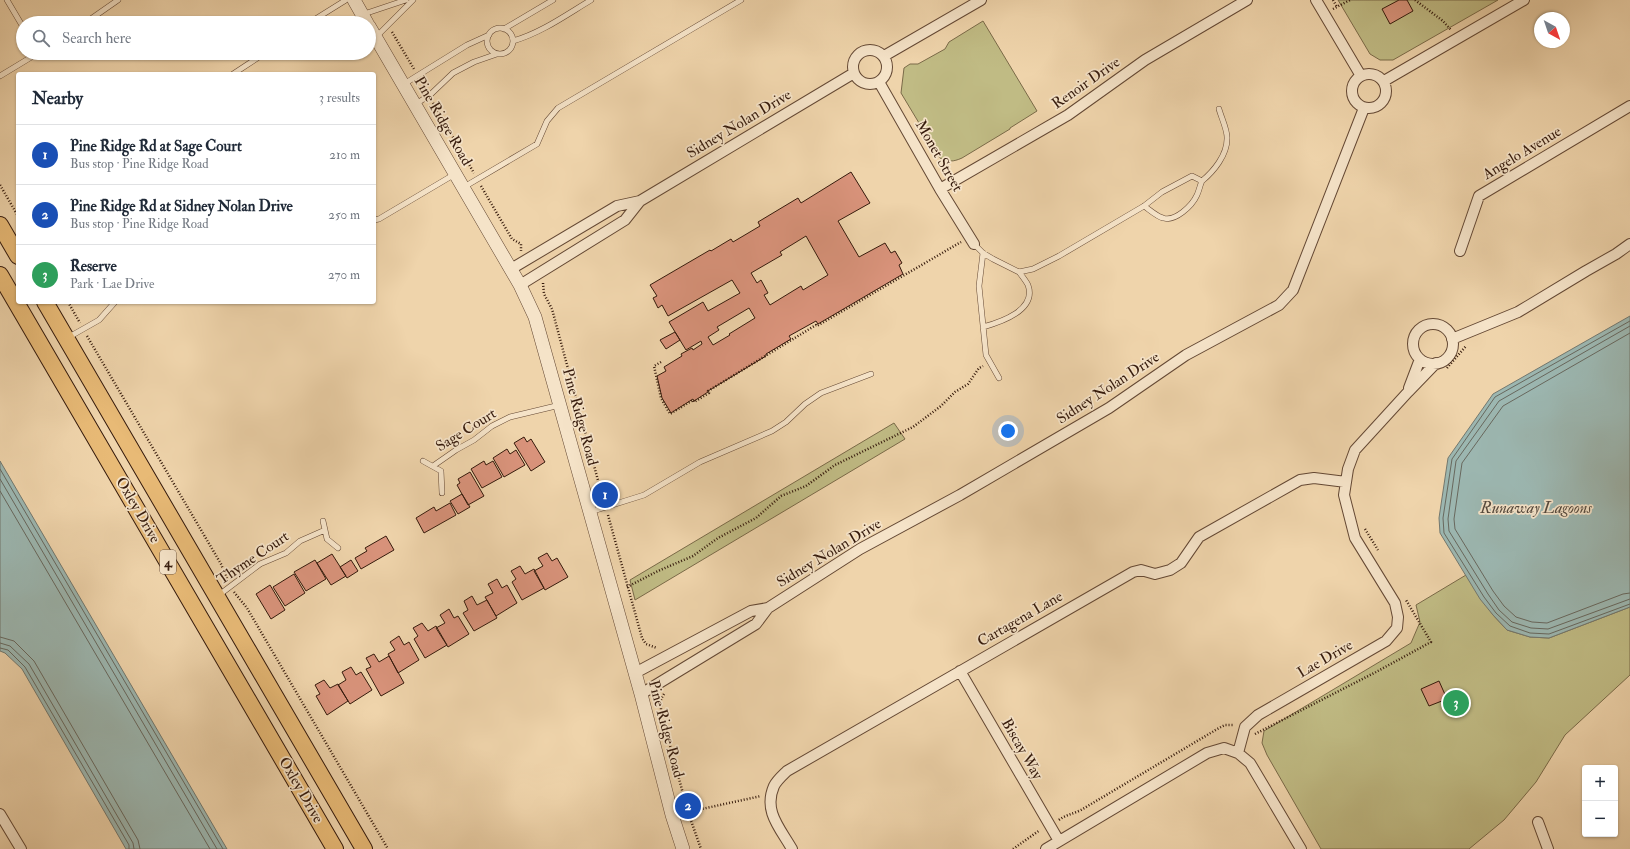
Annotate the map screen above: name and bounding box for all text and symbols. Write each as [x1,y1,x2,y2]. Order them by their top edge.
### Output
north arrow [1534,12,1570,48]
search box [16,16,376,60]
icon: search [30,27,52,49]
text: Search here [62,29,131,48]
street label: Renoir Drive [1048,53,1124,113]
street label: Pine Ridge Road [410,73,477,170]
street label: Sidney Nolan Drive [683,85,795,163]
text: Nearby [32,88,83,109]
text: 3 results [319,90,360,106]
street label: Monet Street [911,117,967,195]
street label: Angelo Avenue [1478,122,1565,184]
text: Pine Ridge Rd at Sage Court [70,137,242,156]
text: 1 [43,147,47,163]
text: 210 m [329,147,360,163]
text: Bus stop · Pine Ridge Road [70,156,209,172]
text: Pine Ridge Rd at Sidney Nolan Drive [70,197,293,216]
text: 2 [42,207,48,223]
text: 250 m [328,207,360,223]
text: Bus stop · Pine Ridge Road [70,216,209,232]
text: Reserve [70,257,117,276]
text: 3 [43,267,48,283]
text: 270 m [328,267,360,283]
text: Park · Lae Drive [70,276,154,292]
street label: Sidney Nolan Drive [1053,348,1163,428]
street label: Pine Ridge Road [558,366,602,468]
street label: Sage Court [432,404,500,456]
your location [998,421,1018,441]
street label: Oxley Drive [112,474,164,546]
pin: 1 [592,480,618,510]
water label: Runaway Lagoons [1479,498,1592,518]
street label: Sidney Nolan Drive [773,514,885,592]
street label: Thyme Court [213,527,293,589]
road number: 4 [160,550,176,574]
street label: Cartagena Lane [974,587,1066,651]
street label: Lae Drive [1294,636,1356,682]
street label: Pine Ridge Road [644,678,688,780]
pin: 3 [1443,688,1469,718]
street label: Biscay Way [997,715,1047,783]
street label: Oxley Drive [275,754,327,826]
map controls [1582,765,1618,837]
button: + [1582,765,1618,801]
pin: 2 [675,791,701,821]
button: − [1582,801,1618,837]

